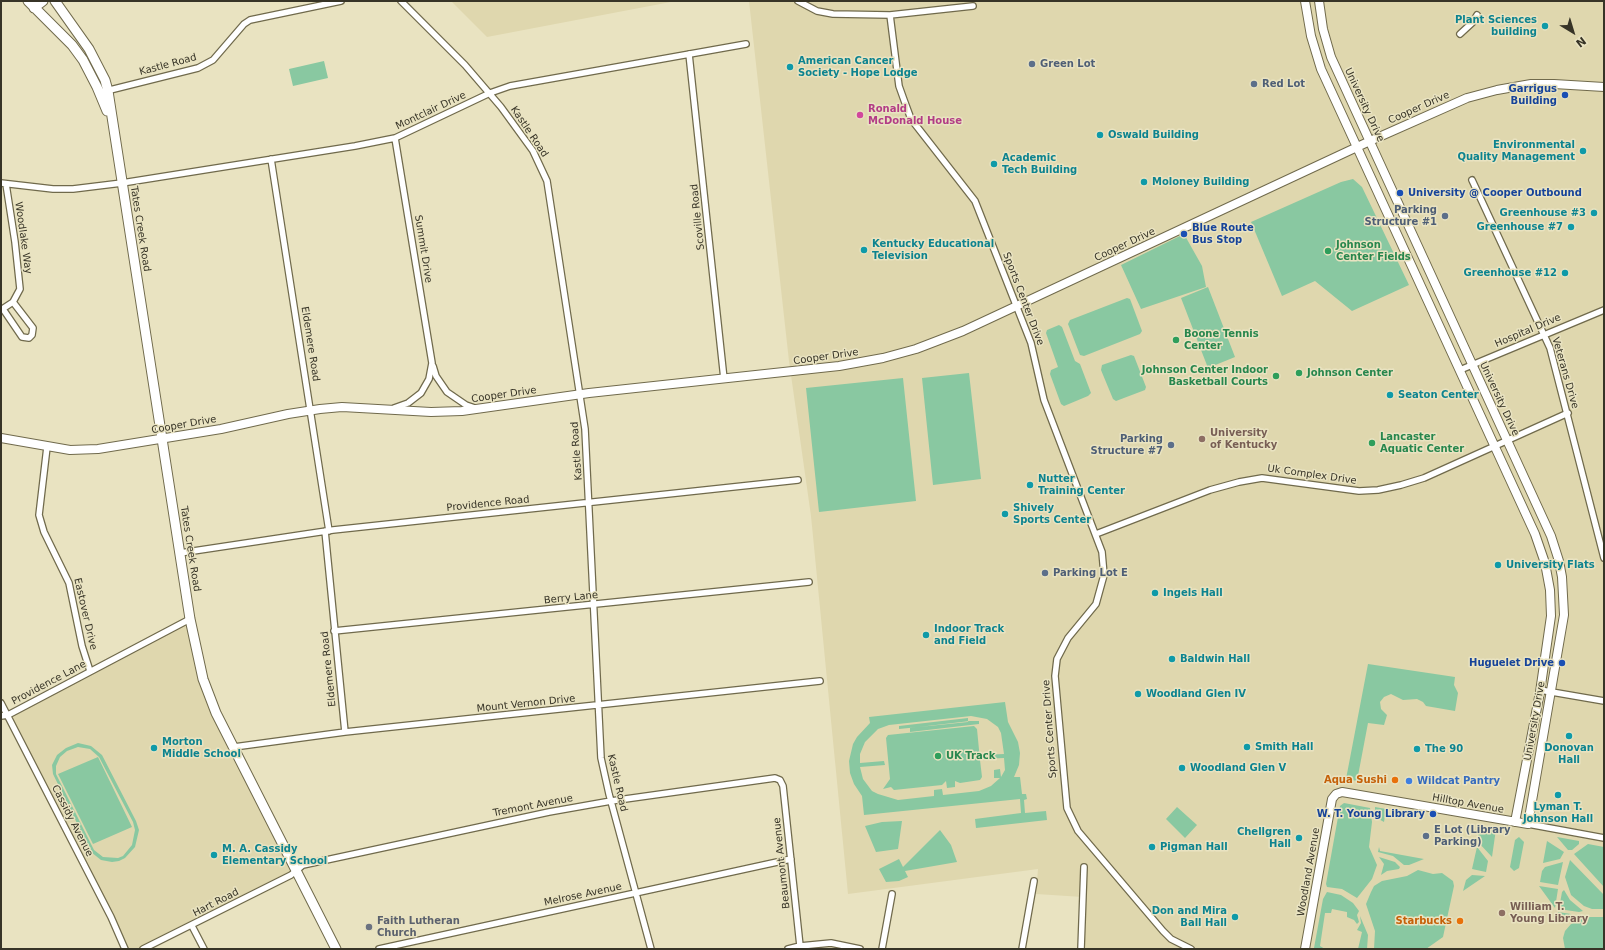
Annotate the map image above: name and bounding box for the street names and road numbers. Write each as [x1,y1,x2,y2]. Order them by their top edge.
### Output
street label: Kastle Road [138,52,198,78]
street label: University Drive [1342,66,1386,144]
street label: Montclair Drive [394,89,468,133]
street label: Cooper Drive [1387,89,1451,127]
street label: Kastle Road [508,104,550,160]
street label: Scoville Road [689,183,707,251]
street label: Tates Creek Road [127,185,153,273]
street label: Woodlake Way [12,201,34,275]
street label: Summit Drive [412,214,434,284]
street label: Cooper Drive [1093,226,1157,264]
street label: Sports Center Drive [1000,251,1046,347]
street label: Eldemere Road [298,306,322,382]
street label: Hospital Drive [1493,312,1563,350]
street label: Veterans Drive [1549,336,1581,410]
street label: Cooper Drive [793,346,859,368]
street label: University Drive [1477,360,1521,438]
street label: Cooper Drive [471,384,537,406]
street label: Cooper Drive [151,413,217,437]
street label: Kastle Road [569,421,585,481]
street label: Uk Complex Drive [1267,463,1357,487]
street label: Providence Road [446,494,530,514]
street label: Tates Creek Road [177,505,203,593]
street label: Eastover Drive [71,577,99,651]
street label: Berry Lane [543,589,599,607]
street label: Eldemere Road [319,631,339,707]
street label: Providence Lane [10,658,88,708]
street label: Sports Center Drive [1041,679,1059,779]
street label: University Drive [1522,680,1548,762]
street label: Mount Vernon Drive [476,693,576,715]
street label: Kastle Road [605,753,629,813]
street label: Cassidy Avenue [49,783,95,859]
street label: Tremont Avenue [492,792,574,820]
street label: Hilltop Avenue [1431,792,1505,816]
street label: Beaumont Avenue [771,817,793,909]
street label: Woodland Avenue [1295,827,1323,917]
street label: Melrose Avenue [543,881,623,909]
street label: Hart Road [191,886,241,920]

